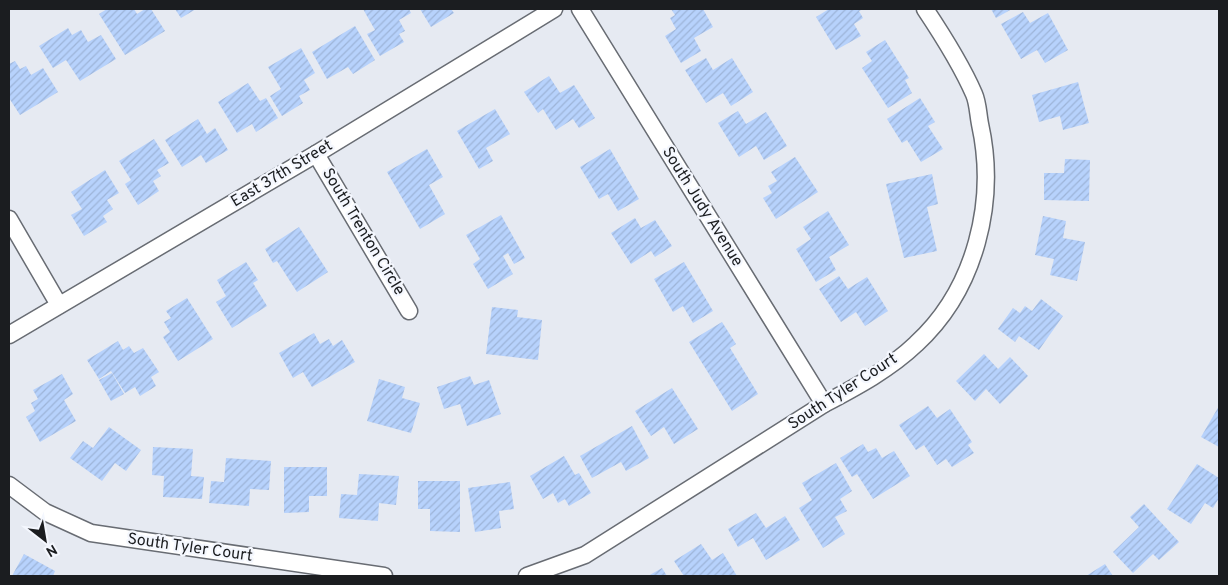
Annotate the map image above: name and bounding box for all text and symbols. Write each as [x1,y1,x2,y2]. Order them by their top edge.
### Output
street label: East 37th Street [228,136,336,212]
street label: South Judy Avenue [657,143,747,271]
street label: South Trenton Circle [317,165,409,299]
street label: South Tyler Court [785,349,901,435]
north arrow [20,515,70,565]
street label: South Tyler Court [126,529,254,567]
text: N [42,540,60,560]

